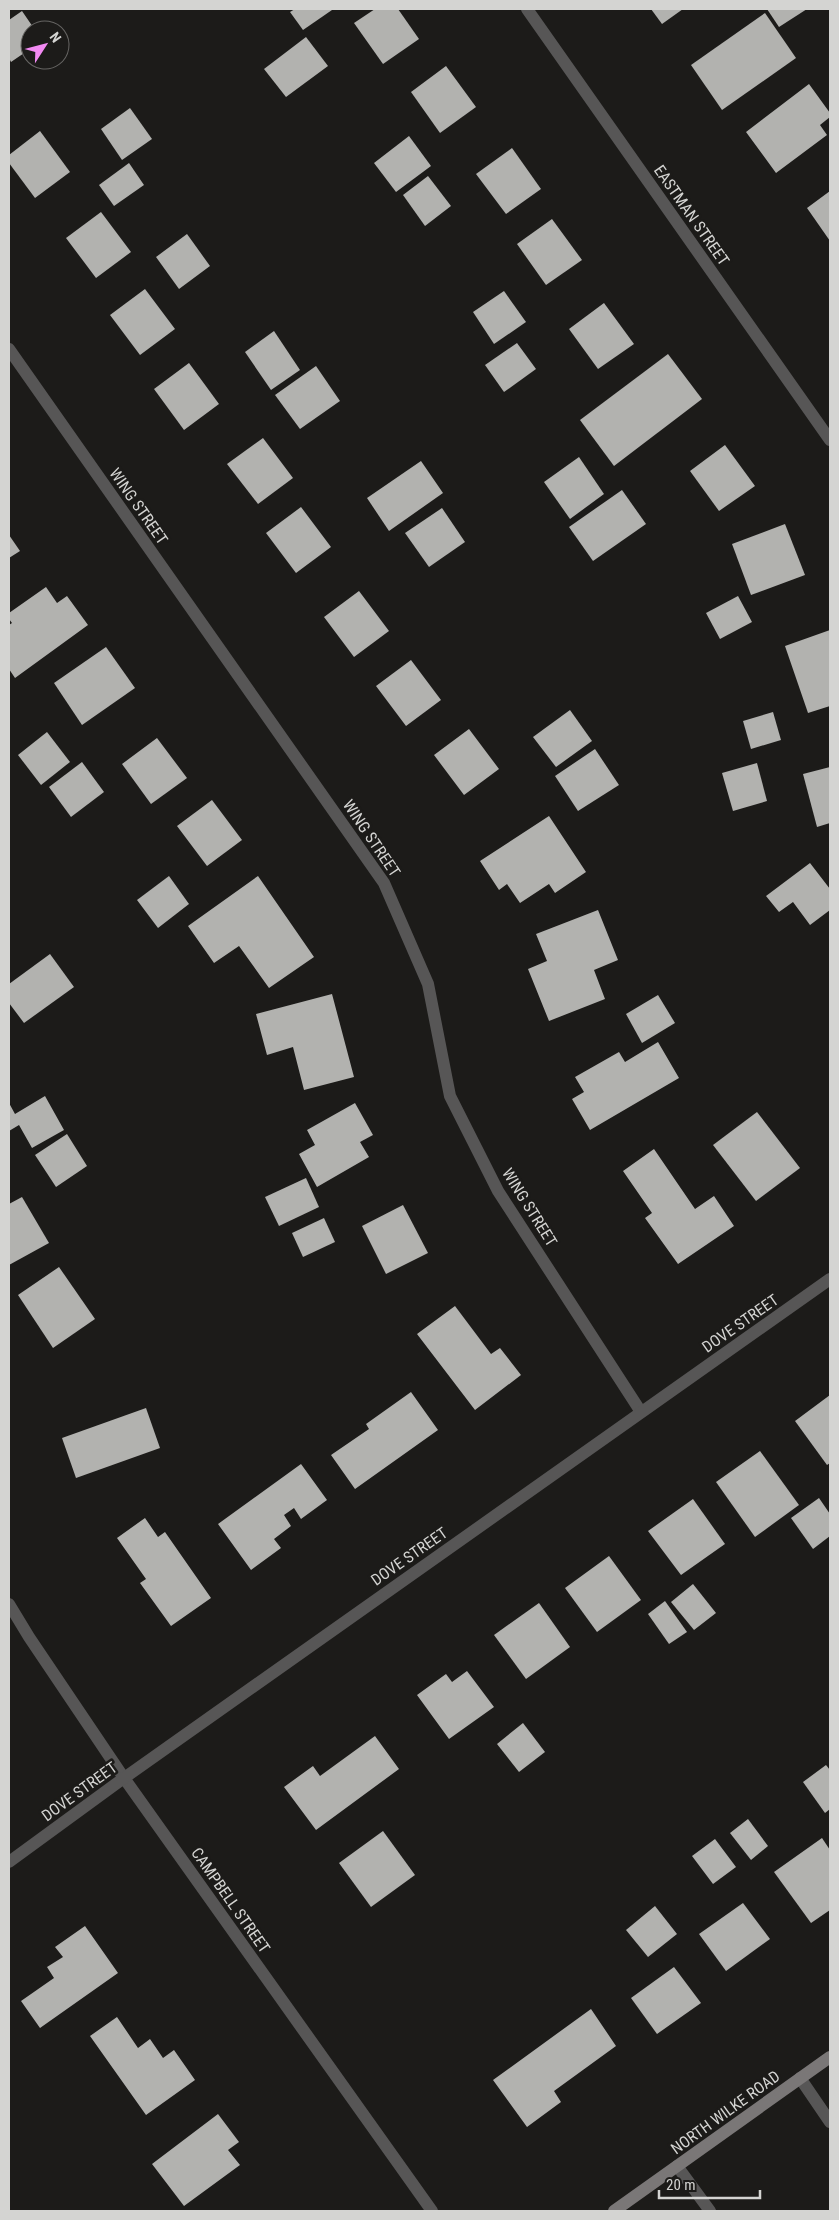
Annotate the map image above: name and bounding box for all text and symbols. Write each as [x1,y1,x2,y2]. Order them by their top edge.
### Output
north arrow [20,20,70,70]
text: N [47,29,65,46]
street label: EASTMAN STREET [650,161,733,269]
street label: WING STREET [105,464,172,548]
street label: WING STREET [339,796,404,880]
street label: WING STREET [498,1165,561,1250]
street label: DOVE STREET [699,1290,782,1357]
street label: DOVE STREET [368,1523,451,1590]
street label: DOVE STREET [38,1758,121,1825]
street label: CAMPBELL STREET [187,1844,274,1957]
street label: NORTH WILKE ROAD [667,2067,783,2158]
scale bar [659,2168,760,2200]
text: 20 m [666,2176,696,2194]

